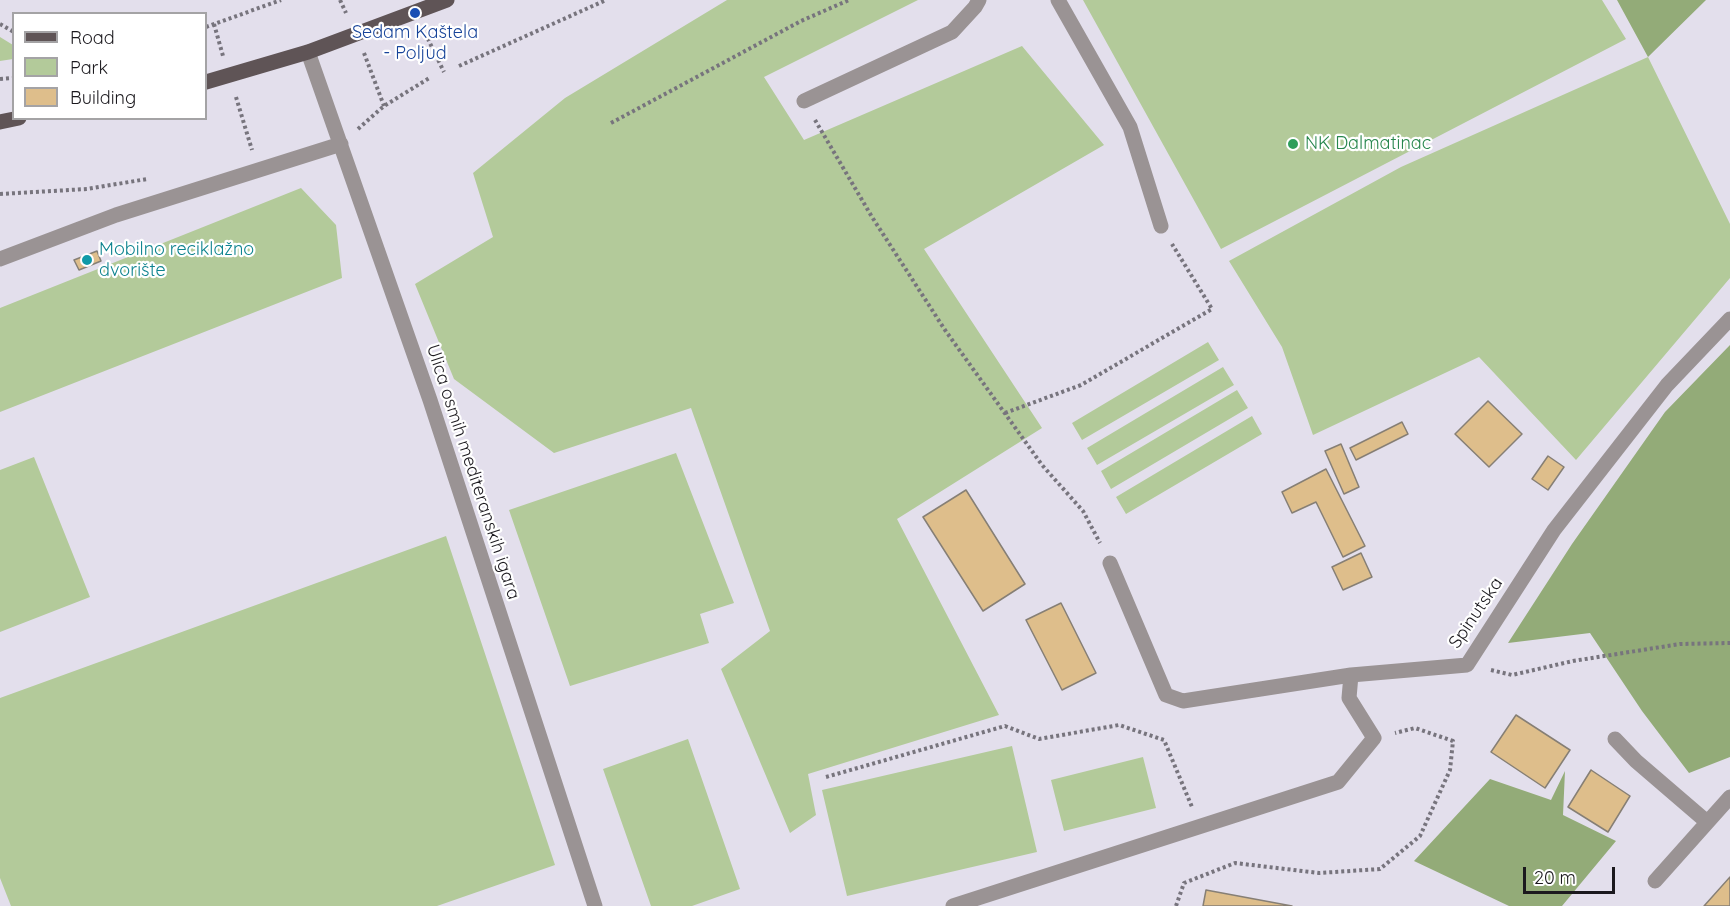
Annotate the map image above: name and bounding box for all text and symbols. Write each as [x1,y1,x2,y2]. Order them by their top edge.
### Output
marker: Sedam Kaštela - Poljud [408,6,422,20]
legend [12,12,207,120]
place label: Sedam Kaštela - Poljud [352,22,478,64]
text: Road [70,26,115,49]
text: Park [70,56,108,79]
text: Building [70,86,136,109]
place label: NK Dalmatinac [1305,133,1431,155]
marker: NK Dalmatinac [1286,137,1300,151]
place label: Mobilno reciklažno dvorište [99,239,254,282]
marker: Mobilno reciklažno dvorište [80,253,94,267]
street label: Ulica osmih mediteranskih igara [422,342,524,602]
street label: Spinutska [1444,573,1508,653]
scale bar [1526,855,1618,893]
text: 20 m [1534,866,1576,889]

